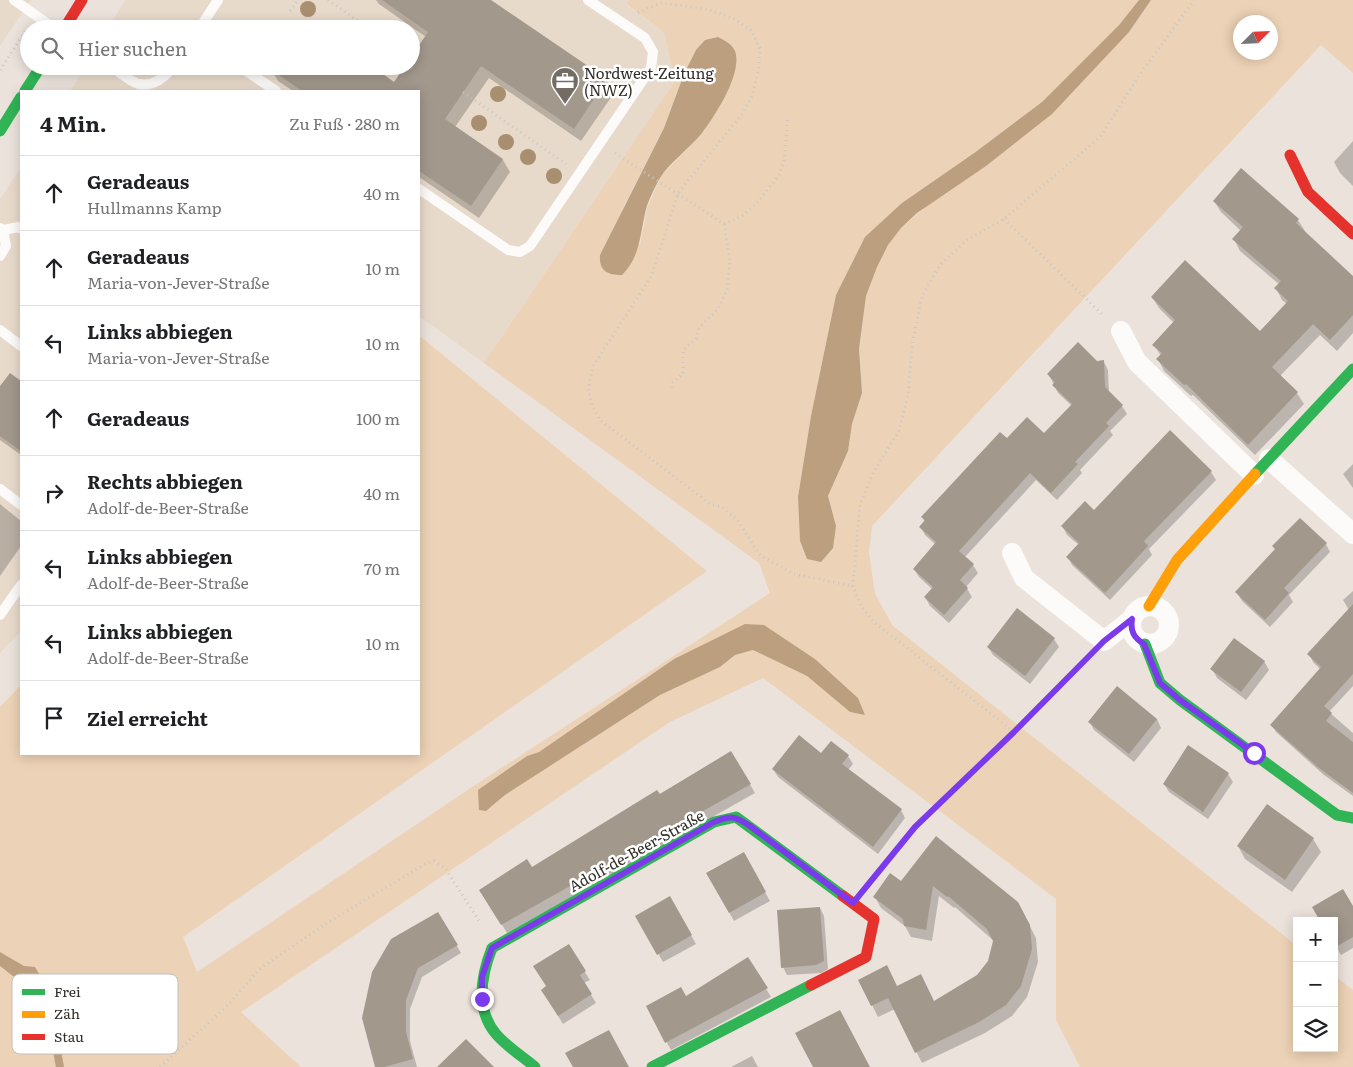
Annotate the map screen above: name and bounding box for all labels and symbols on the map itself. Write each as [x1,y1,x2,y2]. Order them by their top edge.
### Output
north arrow [1233,15,1278,60]
place label: Nordwest-Zeitung (NWZ) [584,61,715,101]
office icon: Nordwest-Zeitung (NWZ) [550,66,580,105]
route start [1243,742,1266,765]
street label: Adolf-de-Beer-Straße [564,803,708,897]
legend [12,974,178,1054]
text: Frei [54,981,81,1001]
route end [471,988,494,1011]
text: Zäh [54,1003,80,1023]
text: Stau [54,1026,84,1046]

